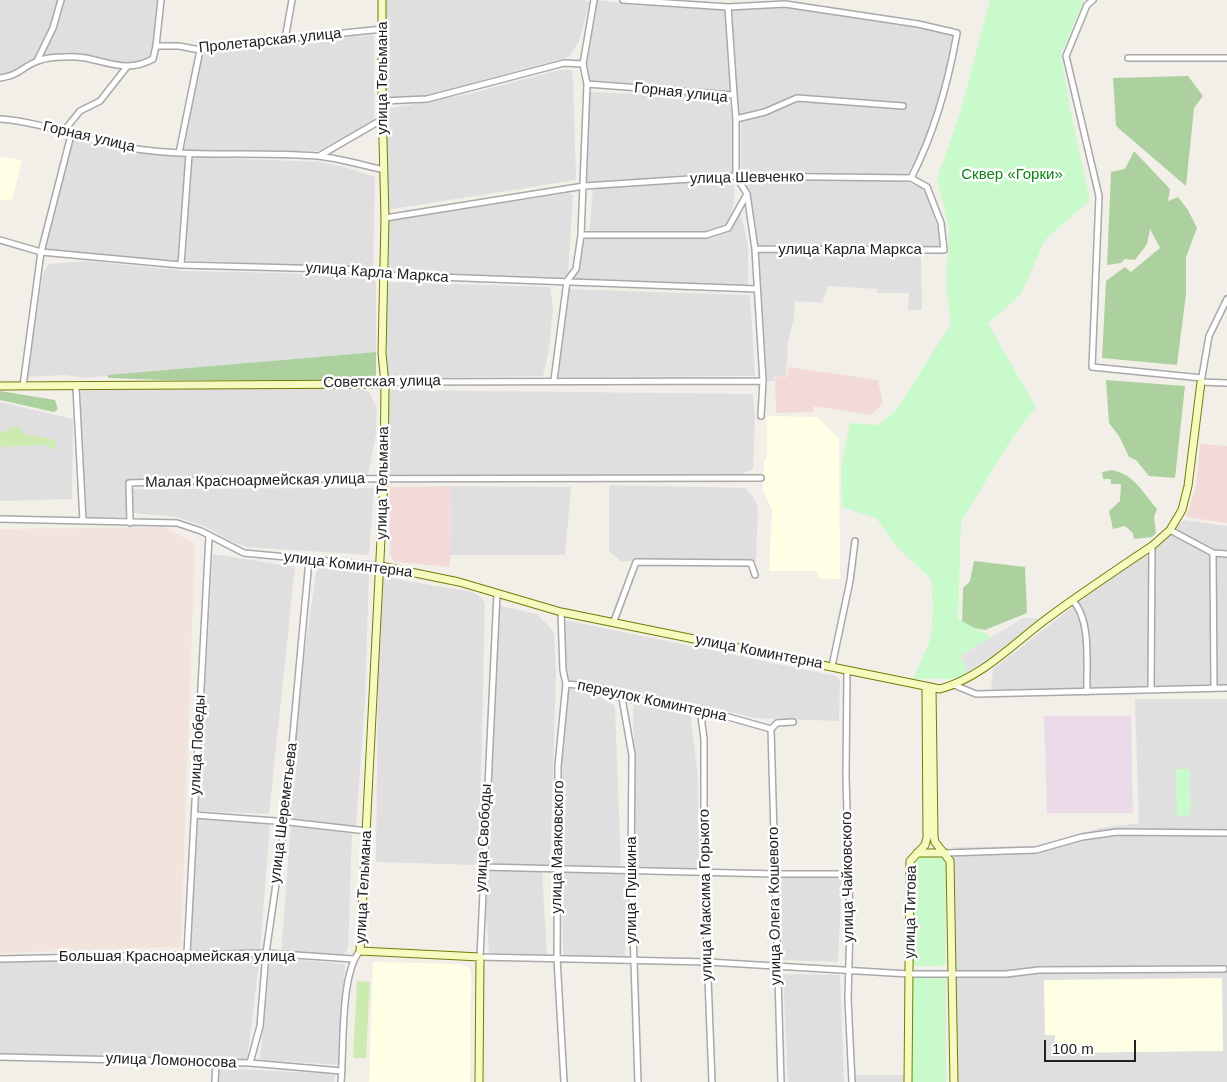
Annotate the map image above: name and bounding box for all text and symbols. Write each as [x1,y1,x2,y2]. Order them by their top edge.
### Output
street label: улица Тельмана [374,21,392,135]
street label: Пролетарская улица [198,25,342,57]
street label: Горная улица [633,79,729,107]
street label: Горная улица [41,118,137,156]
park label: Сквер «Горки» [961,166,1063,184]
street label: улица Шевченко [690,168,804,188]
street label: улица Карла Маркса [778,241,922,259]
street label: улица Карла Маркса [305,259,449,287]
street label: Советская улица [323,372,441,392]
street label: улица Тельмана [373,426,393,540]
street label: Малая Красноармейская улица [145,470,365,492]
street label: улица Коминтерна [283,548,413,582]
street label: улица Коминтерна [694,631,824,673]
street label: переулок Коминтерна [576,676,728,726]
street label: улица Победы [186,694,210,796]
street label: улица Шереметьева [266,742,302,884]
street label: улица Маяковского [548,780,568,914]
street label: улица Свободы [472,783,496,893]
street label: улица Максима Горького [696,809,716,981]
street label: улица Чайковского [838,811,858,943]
street label: улица Олега Кошевого [765,826,785,986]
street label: улица Тельмана [352,830,376,944]
street label: улица Пушкина [623,836,641,944]
street label: улица Титова [901,865,921,959]
street label: Большая Красноармейская улица [59,948,295,966]
scale bar [1047,1030,1140,1062]
text: 100 m [1052,1040,1094,1057]
street label: улица Ломоносова [105,1050,237,1072]

